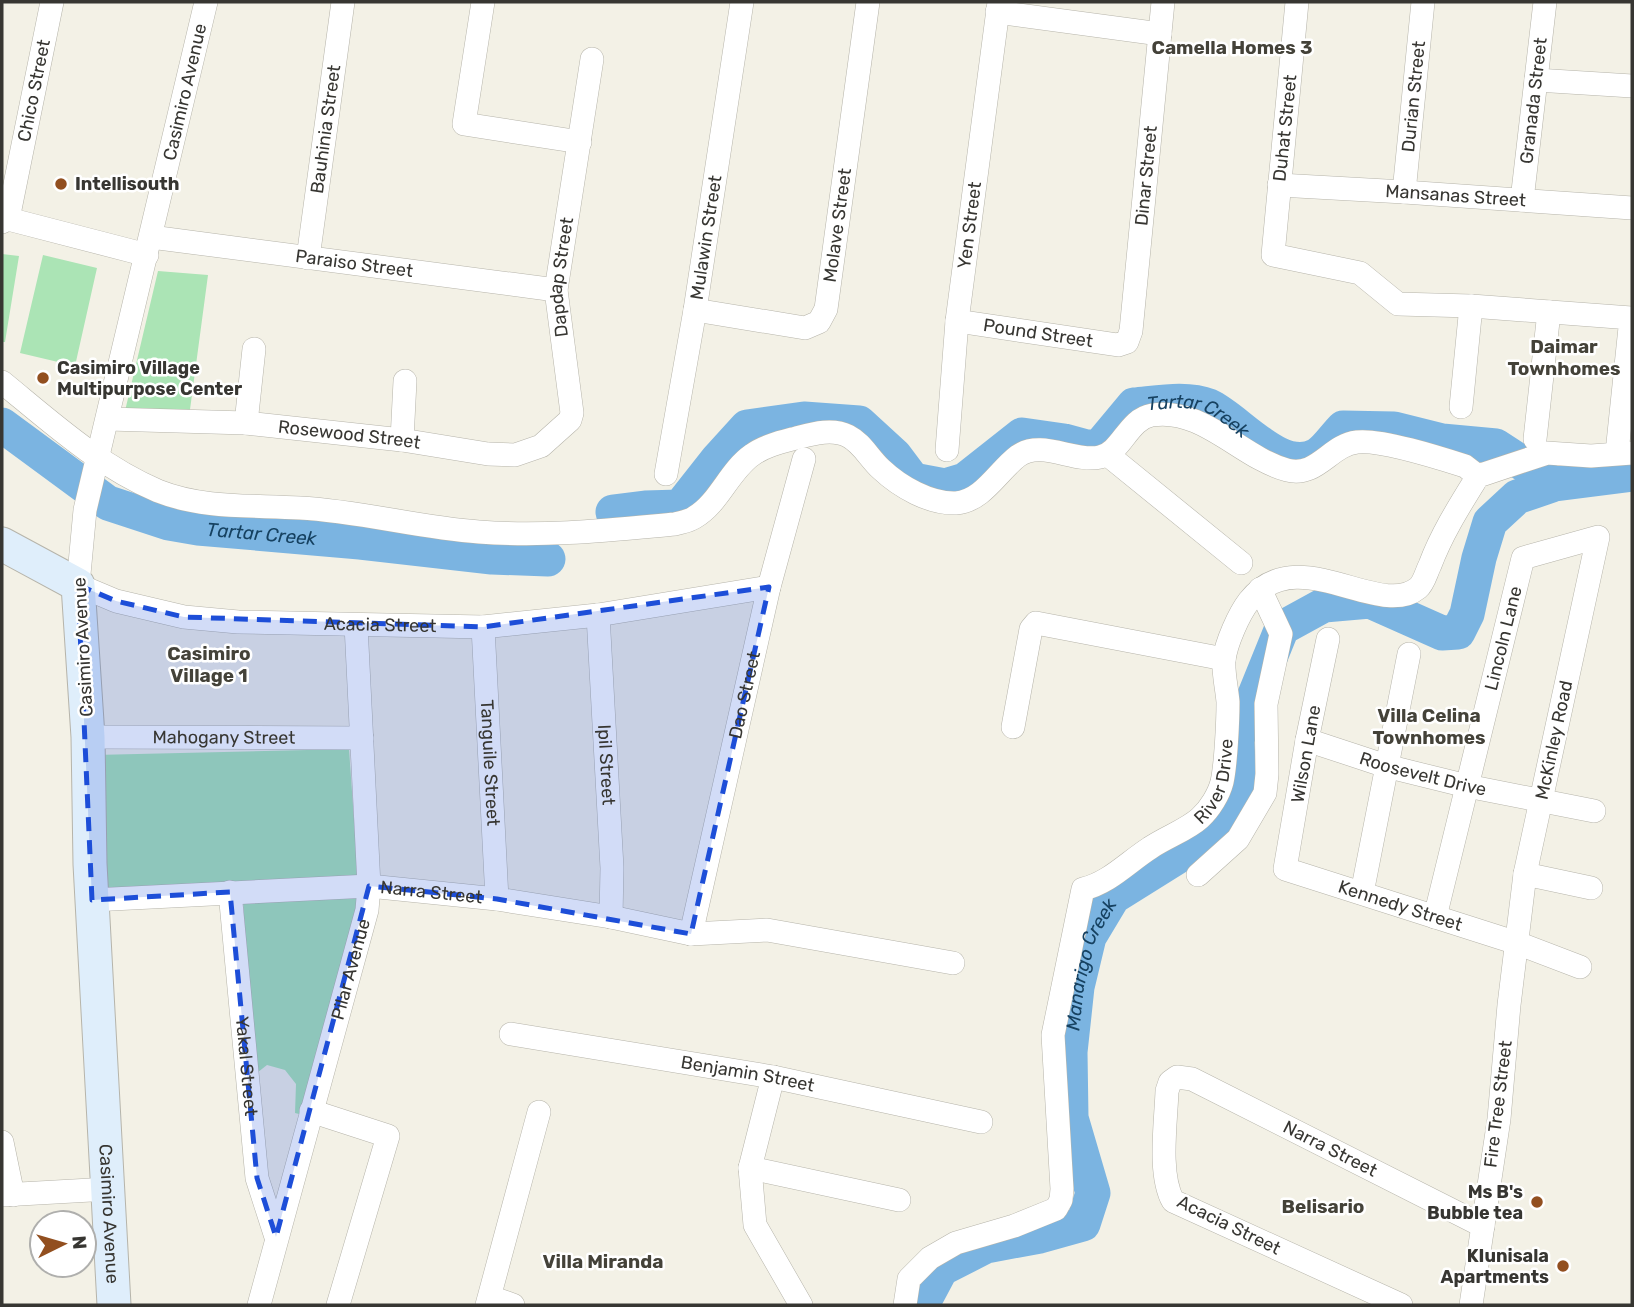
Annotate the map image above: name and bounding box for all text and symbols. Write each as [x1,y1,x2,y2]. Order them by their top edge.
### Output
street label: Casimiro Avenue [159,21,211,163]
district label: Camella Homes 3 [1152,36,1312,59]
street label: Granada Street [1515,36,1552,165]
street label: Chico Street [13,37,55,144]
street label: Durian Street [1397,40,1430,153]
street label: Bauhinia Street [306,63,345,195]
street label: Duhat Street [1268,73,1302,183]
street label: Dinar Street [1130,125,1162,227]
street label: Molave Street [819,167,856,284]
place label: Intellisouth [75,173,179,195]
street label: Mulawin Street [686,174,726,301]
marker: Intellisouth [53,176,69,192]
street label: Yen Street [953,180,986,270]
street label: Mansanas Street [1385,180,1527,212]
street label: Dapdap Street [545,216,578,338]
street label: Paraiso Street [294,245,414,282]
street label: Pound Street [982,314,1095,352]
district label: Daimar Townhomes [1508,335,1620,380]
place label: Casimiro Village Multipurpose Center [57,357,242,400]
marker: Casimiro Village Multipurpose Center [35,370,51,386]
water label: Tartar Creek [1145,390,1254,442]
street label: Rosewood Street [277,416,422,454]
water label: Tartar Creek [206,517,318,550]
street label: Casimiro Avenue [68,577,98,717]
street label: Lincoln Lane [1480,584,1527,693]
street label: Acacia Street [324,613,437,637]
district label: Casimiro Village 1 [167,642,251,687]
street label: Dao Street [724,649,765,741]
street label: McKinley Road [1531,679,1577,801]
street label: Tanguile Street [476,699,504,827]
street label: Wilson Lane [1287,703,1325,805]
district label: Villa Celina Townhomes [1373,704,1485,749]
street label: Ipil Street [593,724,620,806]
street label: Mahogany Street [153,726,295,749]
street label: River Drive [1189,738,1238,829]
street label: Roosevelt Drive [1357,747,1488,801]
street label: Narra Street [379,876,483,908]
street label: Kennedy Street [1335,876,1465,936]
water label: Manarigo Creek [1061,894,1121,1032]
street label: Pilar Avenue [326,916,375,1022]
street label: Yakal Street [231,1016,262,1117]
street label: Fire Tree Street [1479,1039,1517,1169]
street label: Benjamin Street [679,1051,817,1097]
street label: Narra Street [1280,1116,1381,1182]
street label: Casimiro Avenue [94,1143,124,1284]
place label: Ms B's Bubble tea [1427,1181,1523,1224]
street label: Acacia Street [1174,1190,1284,1260]
marker: Ms B's Bubble tea [1529,1194,1545,1210]
district label: Belisario [1282,1195,1364,1218]
north arrow [28,1209,98,1279]
text: N [67,1235,91,1250]
place label: KIunisala Apartments [1441,1245,1549,1288]
district label: Villa Miranda [543,1250,663,1273]
marker: KIunisala Apartments [1555,1258,1571,1274]

